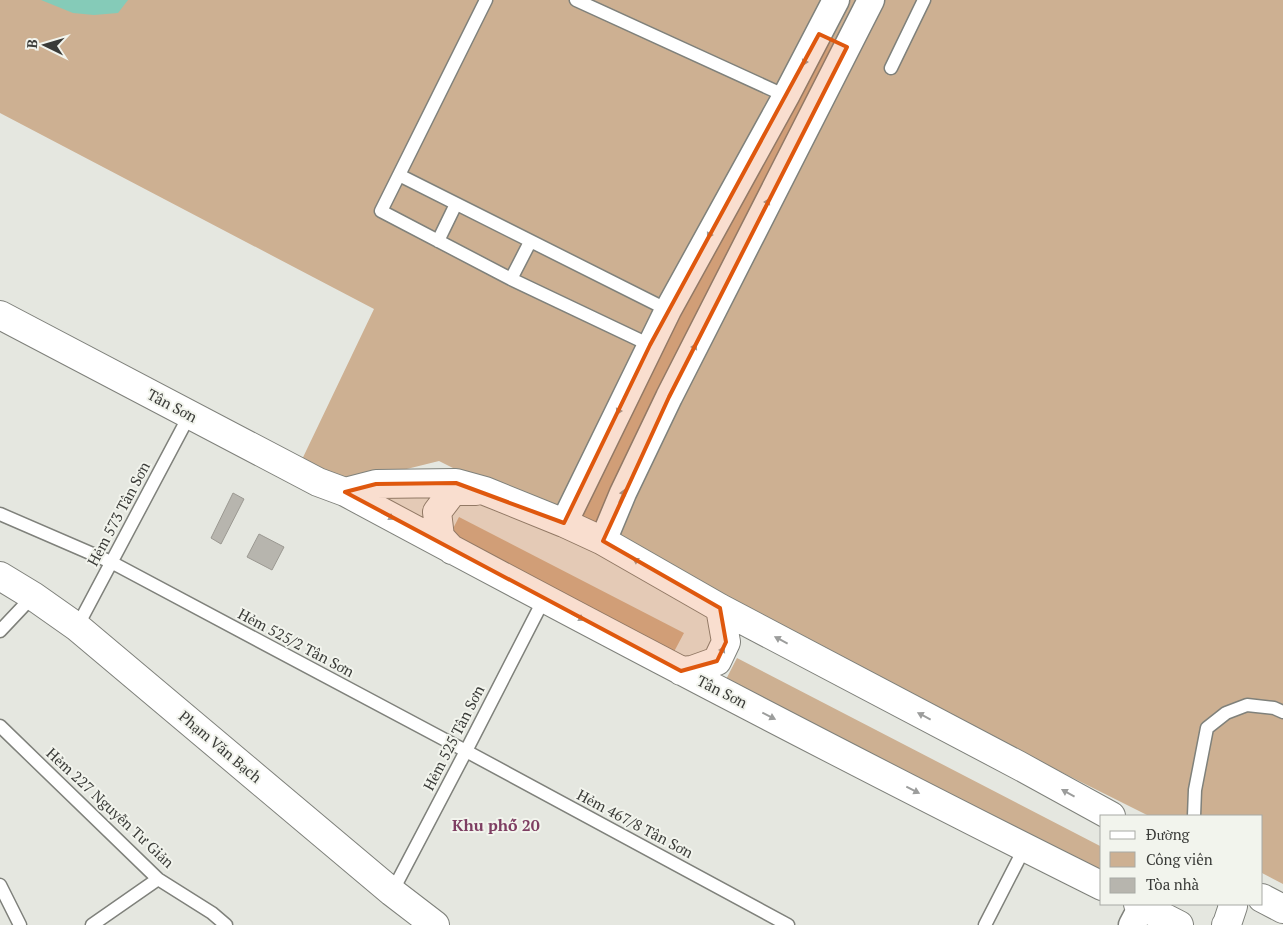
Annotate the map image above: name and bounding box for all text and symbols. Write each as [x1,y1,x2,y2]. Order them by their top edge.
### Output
north arrow [20,20,70,70]
text: B [22,38,41,49]
one-way arrow [802,52,810,66]
one-way arrow [762,198,770,212]
one-way arrow [707,225,715,240]
one-way arrow [689,343,697,357]
street label: Tân Sơn [144,384,201,427]
one-way arrow [616,400,624,415]
street label: Hẻm 573 Tân Sơn [82,458,154,569]
one-way arrow [618,489,626,503]
one-way arrow [382,511,395,520]
one-way arrow [632,557,645,566]
street label: Hẻm 525/2 Tân Sơn [235,603,358,681]
one-way arrow [571,613,585,621]
one-way arrow [773,636,788,644]
one-way arrow [717,646,725,660]
street label: Tân Sơn [694,670,751,712]
street label: Hẻm 525 Tân Sơn [418,681,488,794]
street label: Phạm Văn Bạch [175,706,266,787]
one-way arrow [762,712,776,720]
one-way arrow [917,712,932,720]
street label: Hẻm 227 Nguyễn Tư Giản [43,743,179,872]
street label: Hẻm 467/8 Tân Sơn [574,784,697,862]
one-way arrow [906,786,921,794]
one-way arrow [1060,789,1075,797]
district label: Khu phố 20 [452,814,540,836]
legend [1100,815,1263,905]
text: Đường [1146,824,1191,844]
text: Công viên [1146,849,1213,869]
text: Tòa nhà [1146,874,1200,894]

